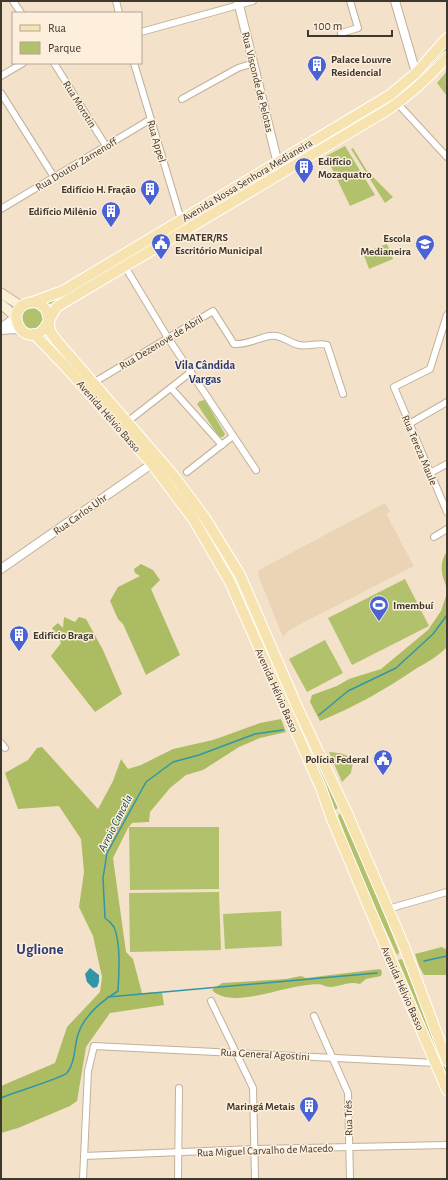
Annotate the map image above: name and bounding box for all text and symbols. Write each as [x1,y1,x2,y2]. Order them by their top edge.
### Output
legend [12,12,142,64]
scale bar [308,12,392,38]
text: 100 m [314,20,342,32]
text: Rua [48,22,67,34]
street label: Rua Visconde de Pelotas [240,31,275,133]
text: Parque [48,42,81,54]
building icon: Palace Louvre Residencial [306,54,328,82]
place label: Palace Louvre Residencial [331,54,391,78]
street label: Rua Morotin [61,79,98,130]
street label: Rua Appel [145,119,168,164]
street label: Rua Doutor Zamenoff [34,136,119,193]
street label: Avenida Nossa Senhora Medianeira [180,137,314,224]
building icon: Edifício Mozaquatro [293,156,315,184]
place label: Edifício Mozaquatro [318,156,372,180]
building icon: Edifício H. Fração [139,178,161,206]
place label: Edifício H. Fração [61,184,137,195]
building icon: Edifício Milênio [100,200,122,228]
place label: Edifício Milênio [28,206,98,217]
public building icon: EMATER/RS Escritório Municipal [150,232,172,260]
place label: EMATER/RS Escritório Municipal [175,232,263,256]
place label: Escola Medianeira [360,233,412,257]
school or university icon: Escola Medianeira [414,233,436,261]
street label: Rua Dezenove de Abril [117,313,205,372]
district label: Vila Cândida Vargas [175,359,236,385]
street label: Avenida Hélvio Basso [75,378,143,454]
street label: Rua Tereza Maule [400,413,439,487]
street label: Rua Carlos Uhr [51,492,109,537]
sports icon: Imembuí [368,594,390,622]
place label: Imembuí [393,600,435,611]
building icon: Edifício Braga [8,624,30,652]
place label: Edifício Braga [33,630,94,641]
street label: Avenida Hélvio Basso [253,646,300,734]
public building icon: Polícia Federal [372,748,394,776]
place label: Polícia Federal [305,754,369,765]
water label: Arroio Cancela [95,793,134,854]
district label: Uglione [16,942,64,957]
street label: Avenida Hélvio Basso [379,944,426,1032]
street label: Rua General Agostini [220,1047,310,1062]
building icon: Maringá Metais [298,1095,320,1123]
street label: Rua Três [342,1100,355,1136]
place label: Maringá Metais [226,1101,295,1112]
street label: Rua Miguel Carvalho de Macedo [197,1143,333,1158]

